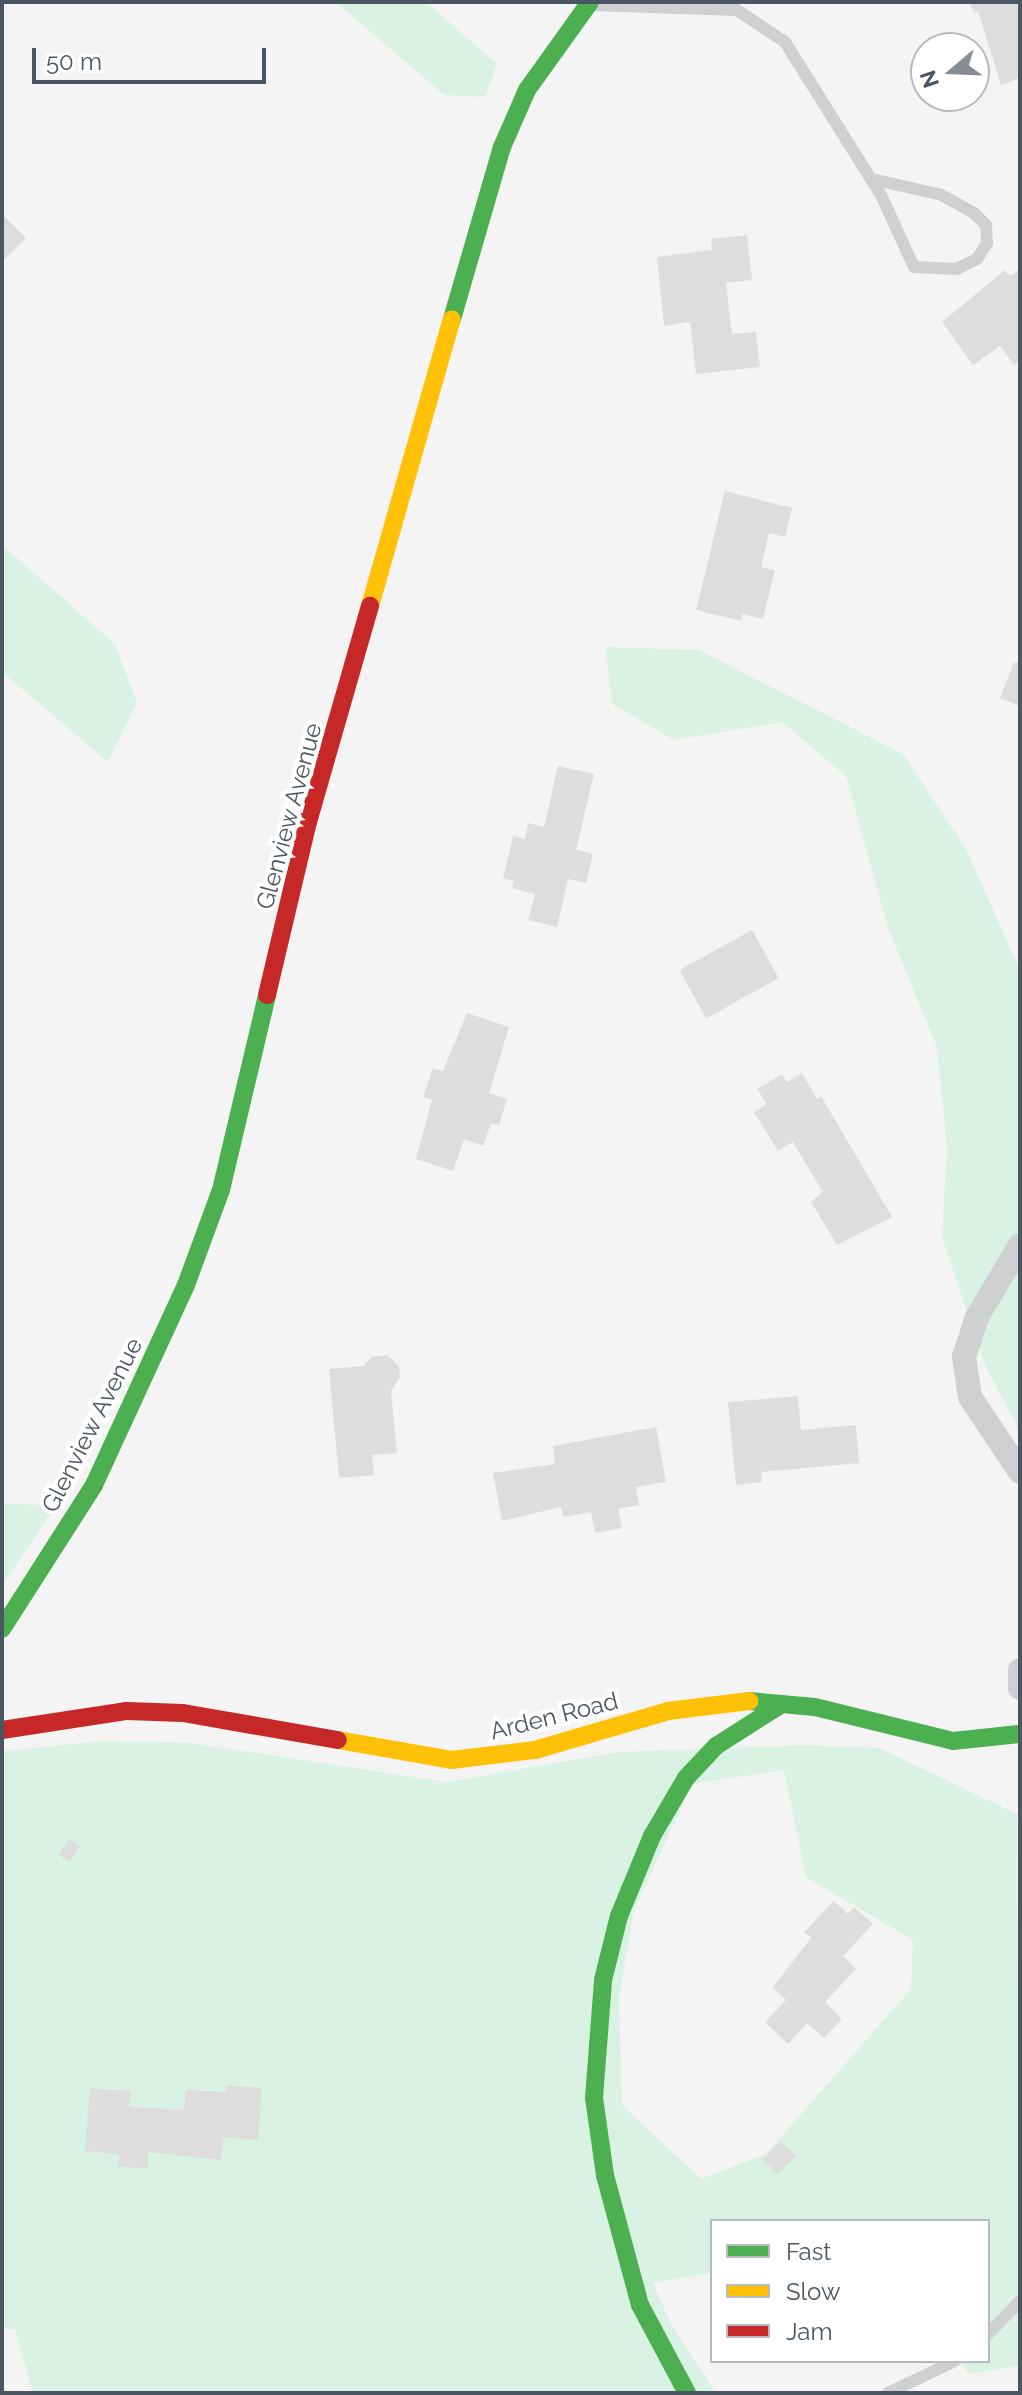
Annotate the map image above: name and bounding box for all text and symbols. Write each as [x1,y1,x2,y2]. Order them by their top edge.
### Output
scale bar [36,32,270,82]
north arrow [910,32,990,112]
text: 50 m [46,47,102,76]
text: N [914,67,944,91]
street label: Glenview Avenue [250,719,328,913]
street label: Glenview Avenue [35,1332,149,1518]
street label: Arden Road [487,1686,621,1746]
legend [710,2219,990,2363]
text: Fast [786,2237,831,2266]
text: Slow [786,2277,840,2306]
text: Jam [786,2317,832,2346]

